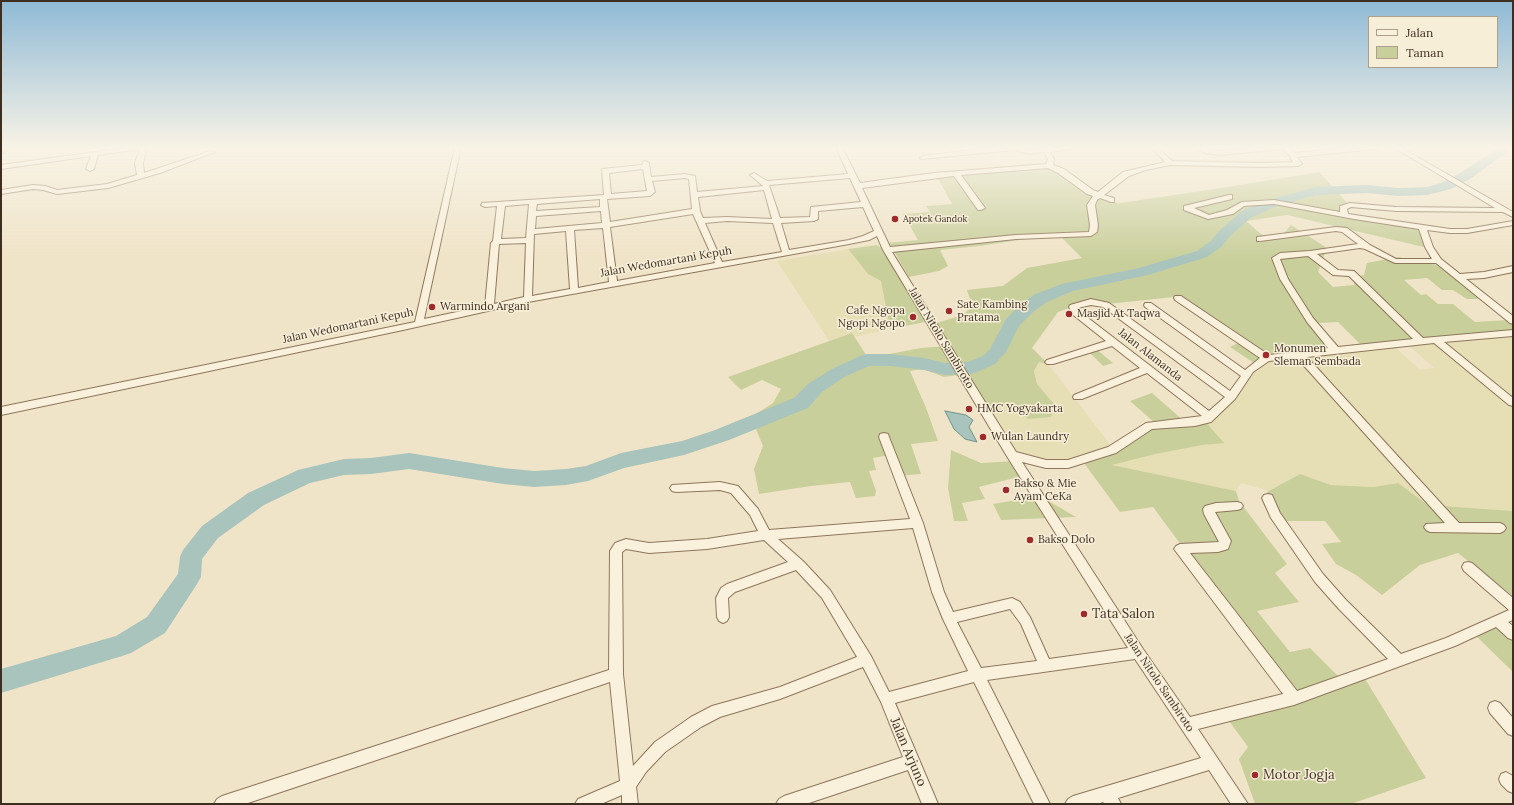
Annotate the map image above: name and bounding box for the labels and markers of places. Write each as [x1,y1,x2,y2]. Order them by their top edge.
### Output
marker: Apotek Gandok [890,214,900,224]
place label: Apotek Gandok [903,214,967,224]
place label: Sate Kambing Pratama [957,298,1027,324]
place label: Warmindo Argani [440,300,530,314]
marker: Warmindo Argani [427,302,437,312]
place label: Cafe Ngopa Ngopi Ngopo [838,304,905,330]
marker: Sate Kambing Pratama [944,306,954,316]
place label: Masjid At Taqwa [1077,307,1160,321]
marker: Masjid At Taqwa [1064,309,1074,319]
marker: Cafe Ngopa Ngopi Ngopo [908,312,918,322]
place label: Monumen Sleman Sembada [1274,342,1361,368]
marker: Monumen Sleman Sembada [1261,350,1271,360]
place label: HMC Yogyakarta [977,402,1063,416]
marker: HMC Yogyakarta [964,404,974,414]
place label: Wulan Laundry [991,430,1069,444]
marker: Wulan Laundry [978,432,988,442]
place label: Bakso & Mie Ayam CeKa [1014,477,1077,503]
marker: Bakso & Mie Ayam CeKa [1001,485,1011,495]
place label: Bakso Dolo [1038,533,1095,547]
marker: Bakso Dolo [1025,535,1035,545]
place label: Tata Salon [1092,606,1155,622]
marker: Tata Salon [1079,609,1089,619]
place label: Motor Jogja [1263,767,1335,783]
marker: Motor Jogja [1250,770,1260,780]

